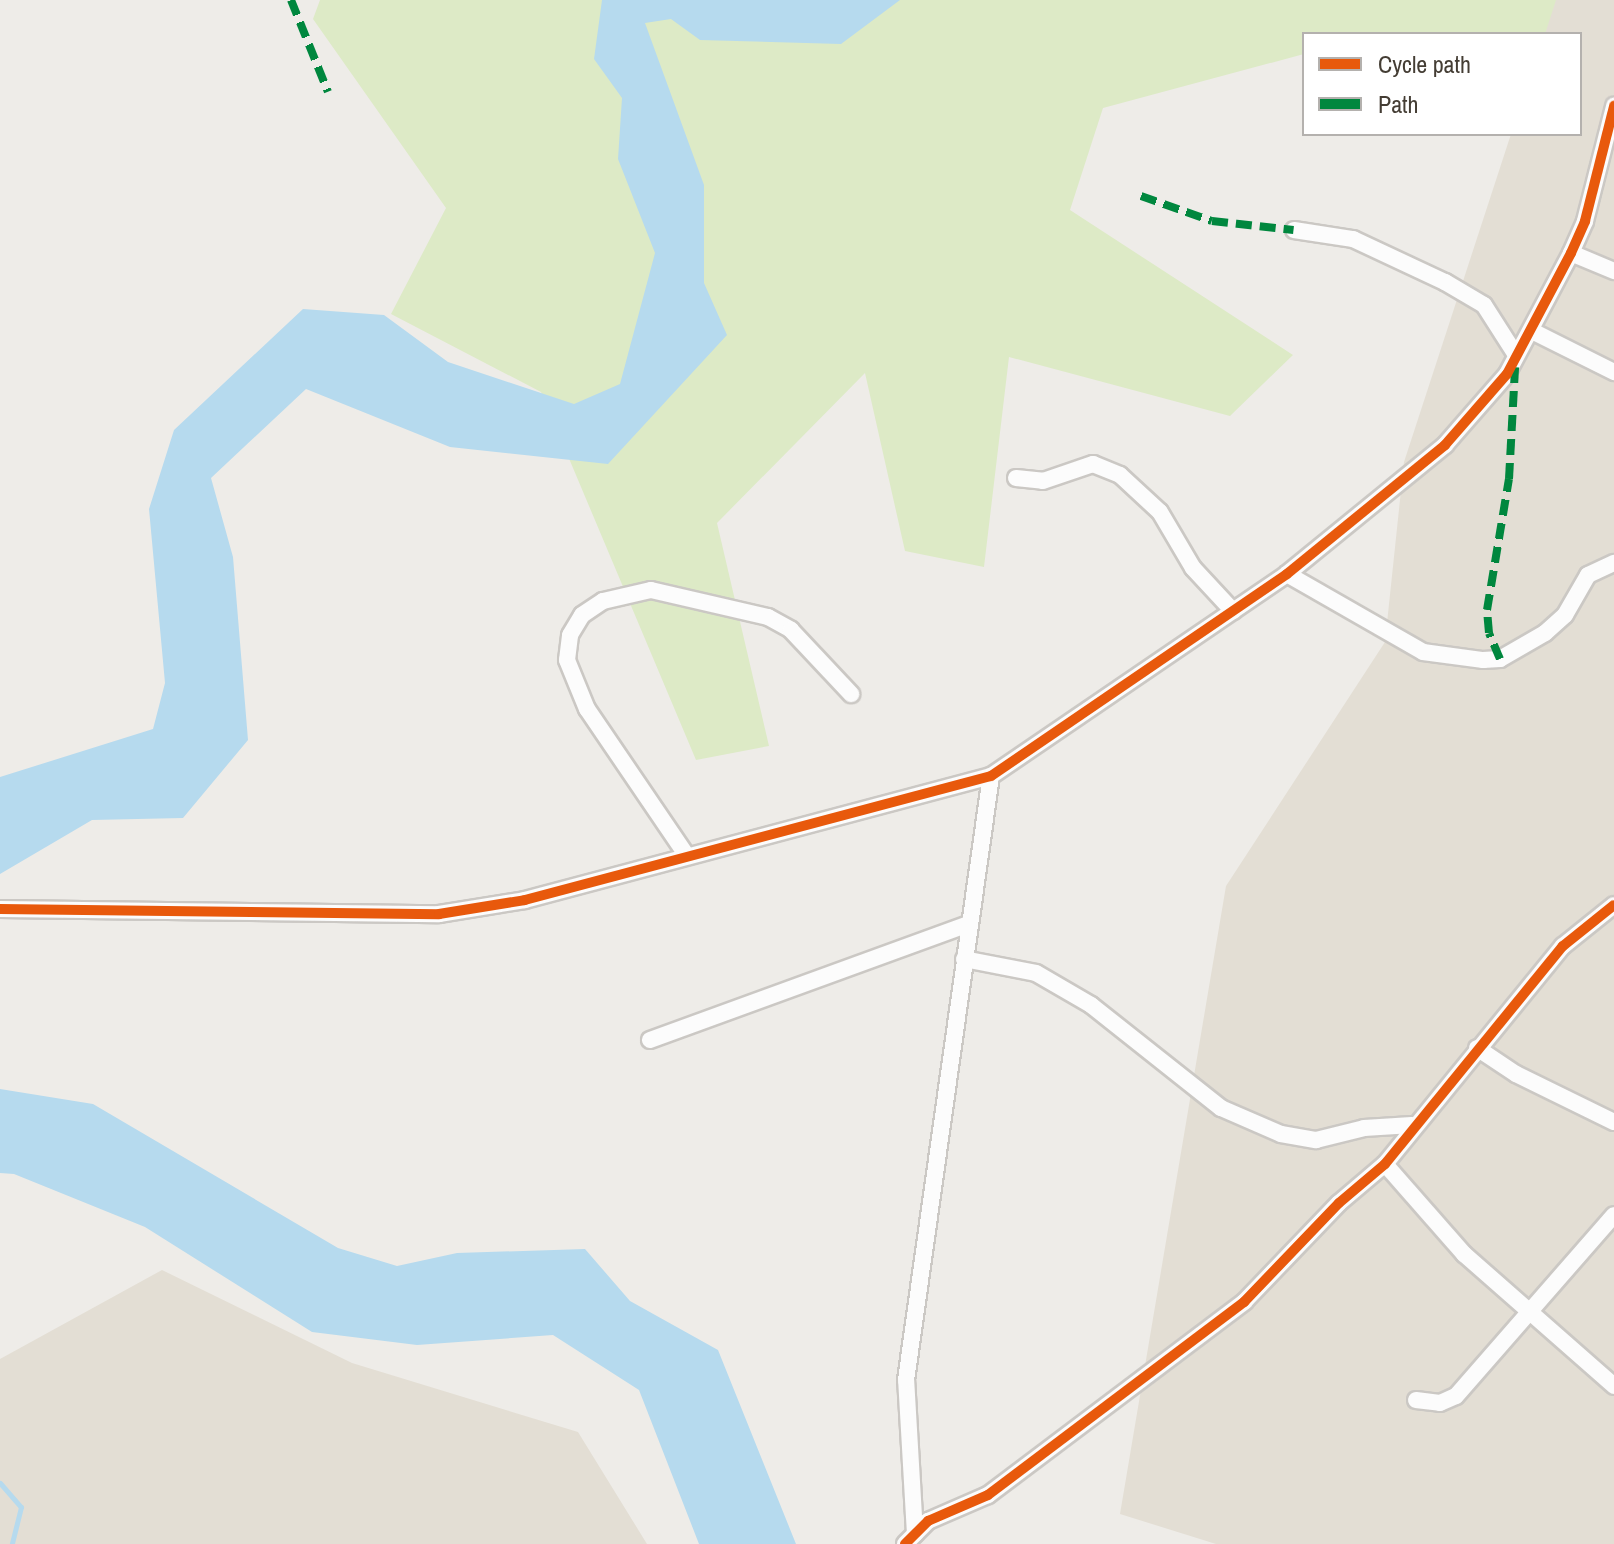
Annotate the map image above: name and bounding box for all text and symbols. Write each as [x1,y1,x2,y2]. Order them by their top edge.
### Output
legend [1302,32,1582,136]
text: Cycle path [1378,48,1471,80]
text: Path [1378,88,1419,120]

